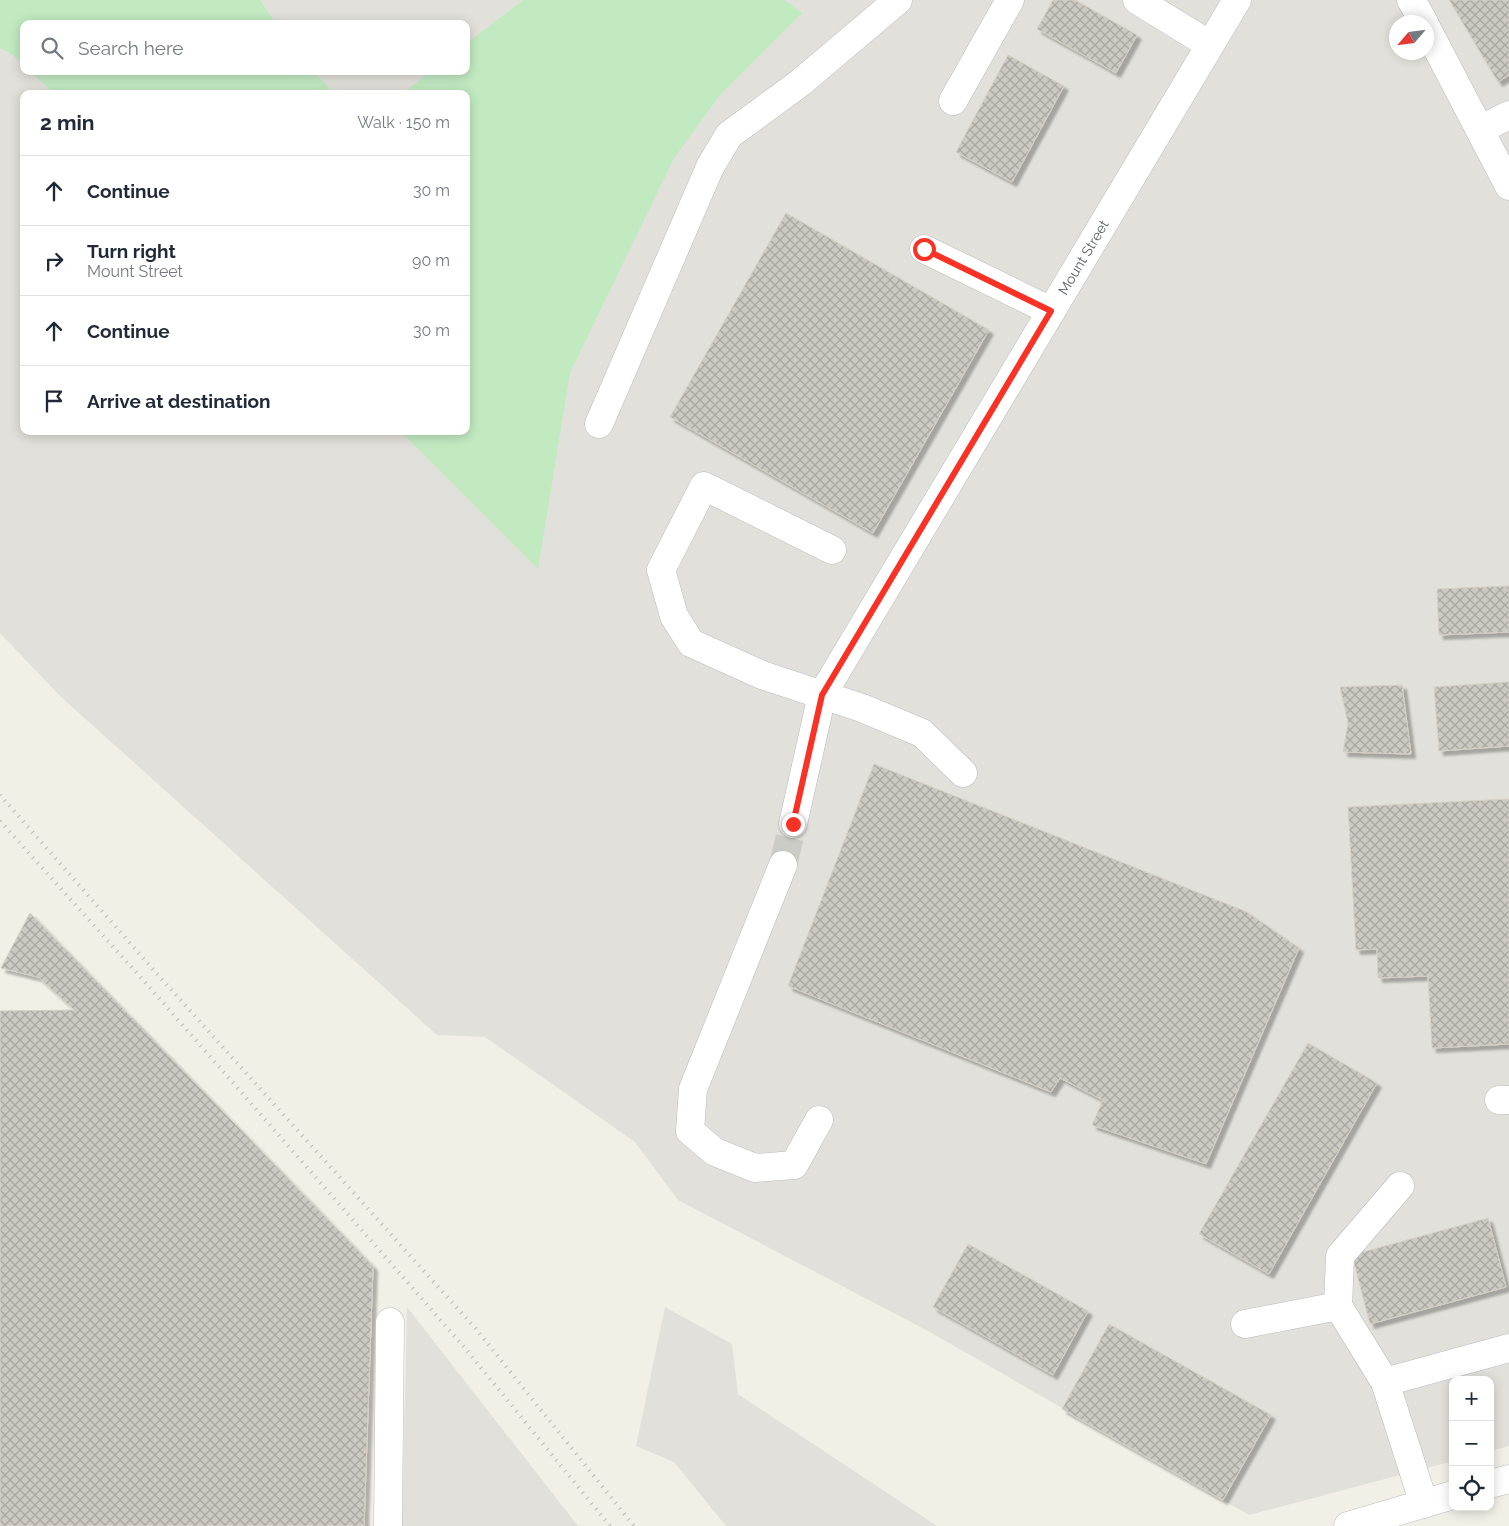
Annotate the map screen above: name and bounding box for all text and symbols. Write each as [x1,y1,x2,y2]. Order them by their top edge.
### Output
north arrow [1389,15,1434,60]
search box [20,20,470,75]
icon: search [38,34,66,62]
text: Search here [78,37,184,59]
text: 2 min [40,110,94,135]
text: Walk · 150 m [357,113,450,132]
icon: ahead [40,177,68,205]
text: Continue [87,180,170,202]
text: 30 m [413,181,450,200]
street label: Mount Street [1055,217,1112,298]
route start [913,238,936,261]
text: Turn right [87,240,176,262]
icon: right [40,247,68,275]
text: 90 m [412,251,450,270]
text: Mount Street [87,262,183,281]
icon: ahead [40,317,68,345]
text: Continue [87,320,170,342]
text: 30 m [413,321,450,340]
icon: arrive [40,387,68,415]
text: Arrive at destination [87,390,271,412]
route end [782,813,805,836]
map controls [1449,1376,1494,1511]
button: + [1449,1376,1494,1421]
button: − [1449,1421,1494,1466]
button: locate [1449,1466,1494,1511]

